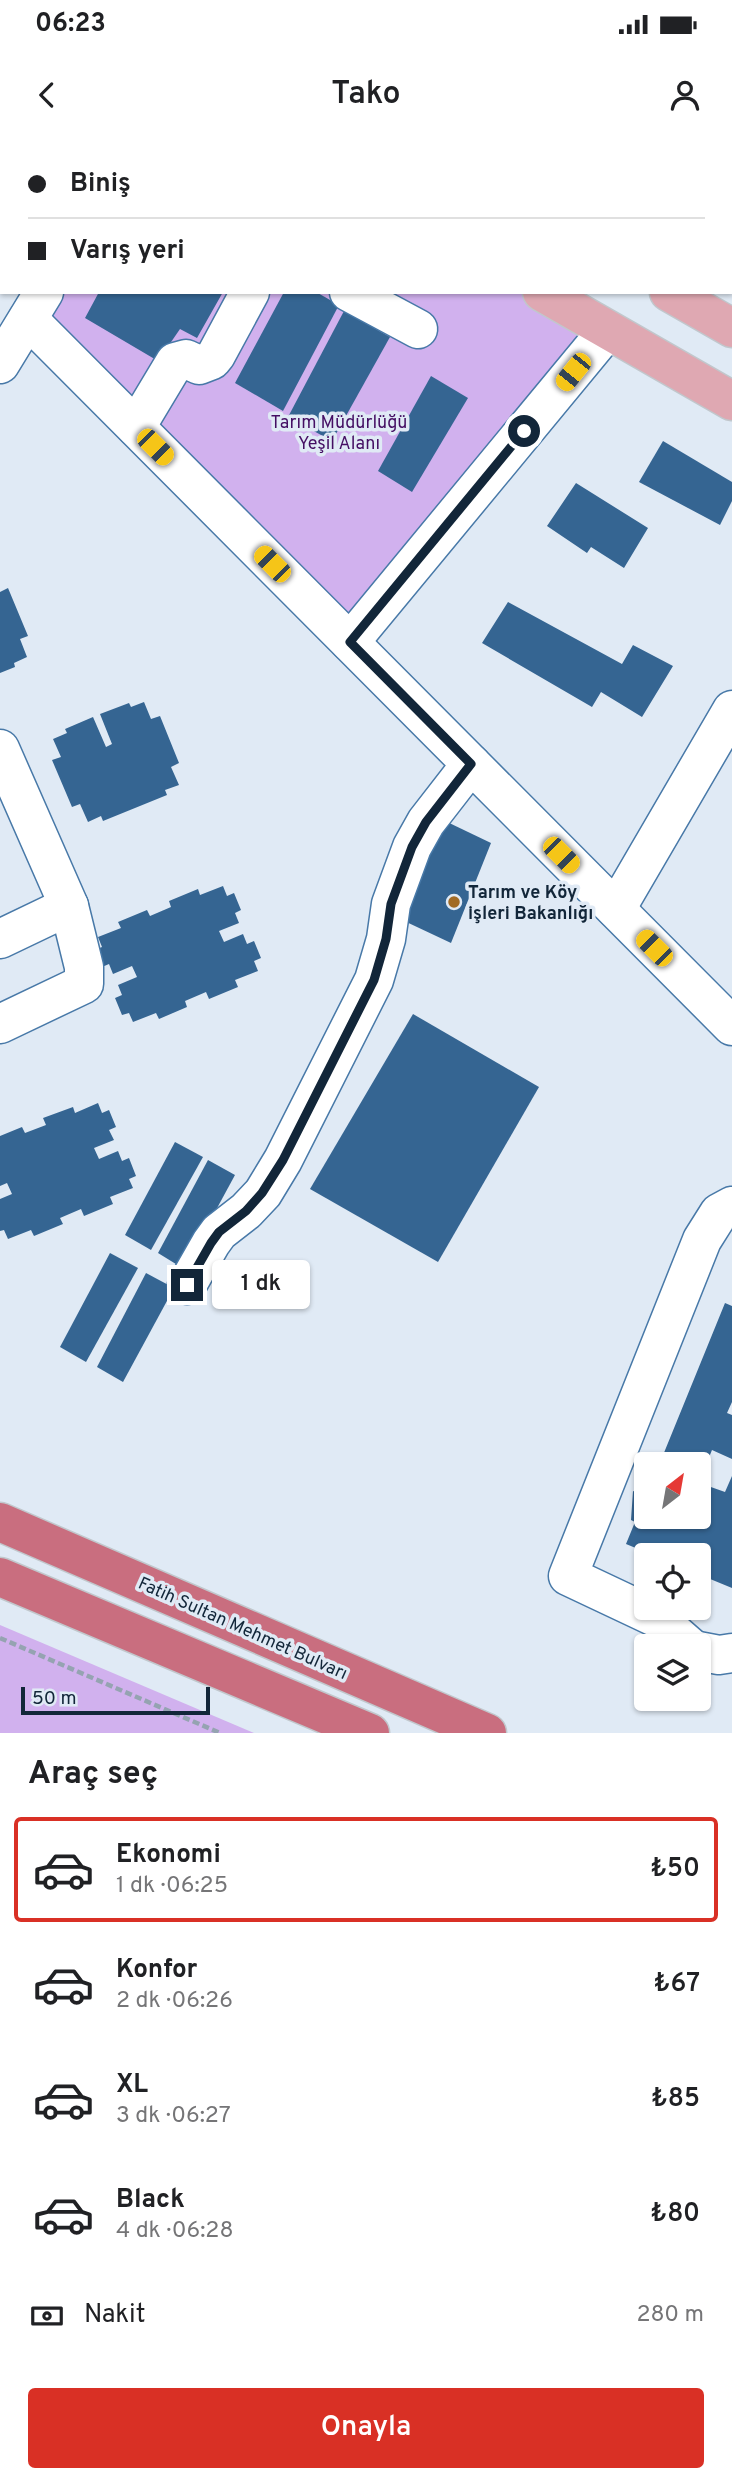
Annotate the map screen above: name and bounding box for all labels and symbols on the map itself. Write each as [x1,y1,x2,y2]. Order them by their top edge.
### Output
car [552,349,595,395]
park label: Tarım Müdürlüğü Yeşil Alanı [271,412,408,456]
route start [508,415,540,447]
car [133,425,178,469]
car [250,542,295,586]
car [539,833,584,877]
place label: Tarım ve Köy işleri Bakanlığı [468,882,593,926]
marker: Tarım ve Köy işleri Bakanlığı [446,894,462,910]
car [632,926,677,970]
callout: 1 dk [212,1260,310,1310]
route end [171,1269,203,1301]
north arrow [634,1452,710,1530]
street label: Fatih Sultan Mehmet Bulvarı [134,1573,351,1686]
scale bar [21,1684,210,1716]

